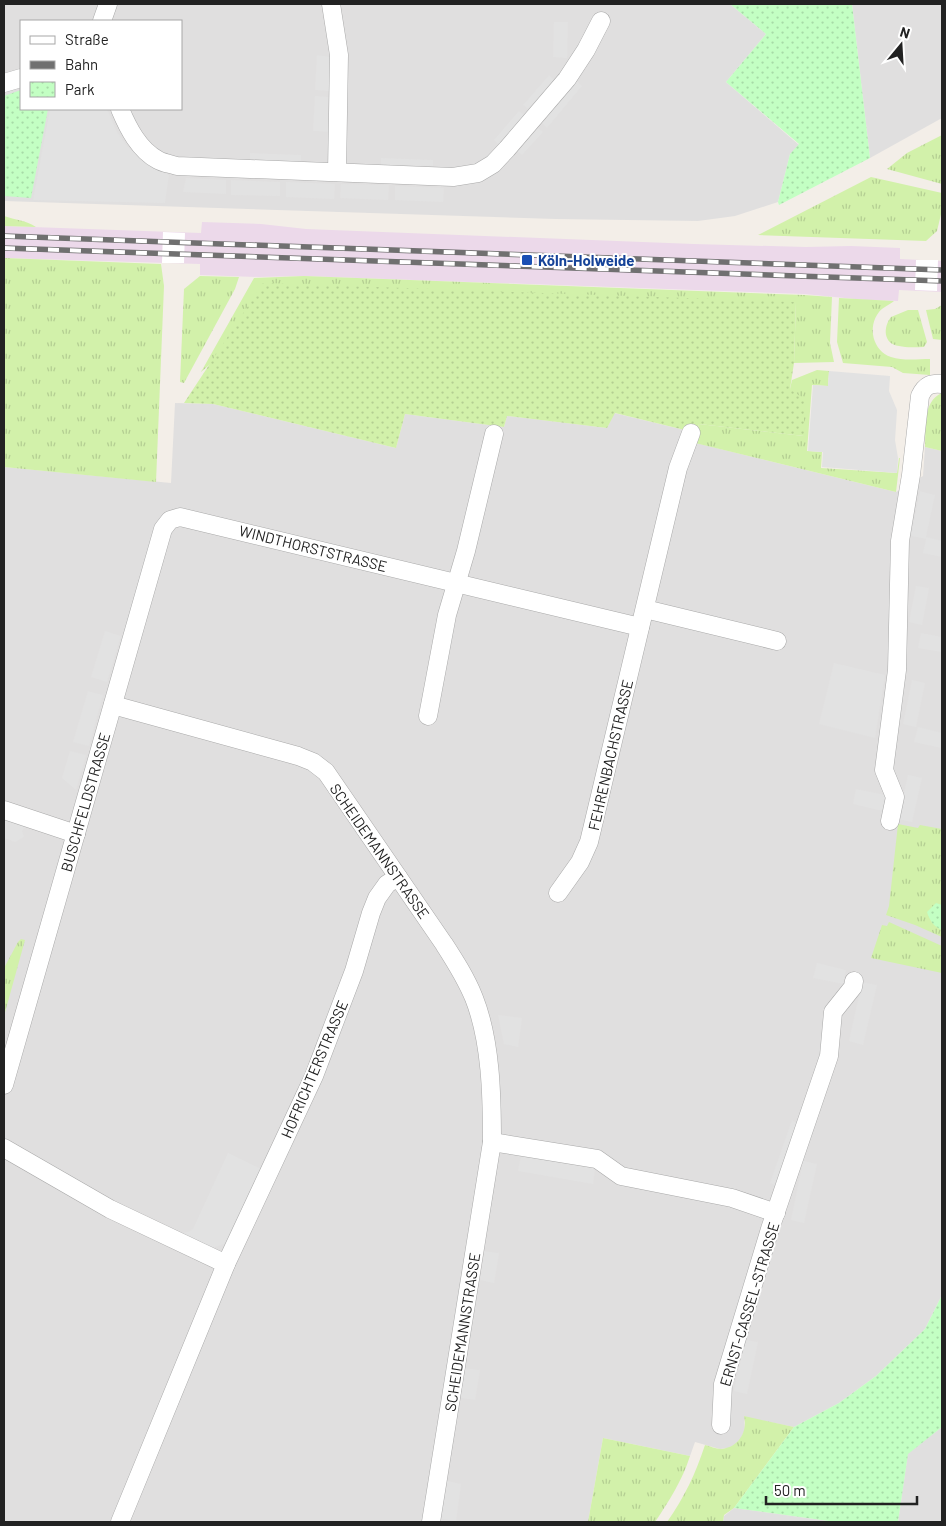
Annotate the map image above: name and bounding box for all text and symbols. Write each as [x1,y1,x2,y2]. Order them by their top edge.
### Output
legend [20,20,182,110]
north arrow [876,20,926,70]
text: N [898,23,912,42]
text: Straße [65,30,109,48]
text: Bahn [65,55,98,73]
text: Park [65,80,95,98]
place label: Köln-Holweide [538,251,634,269]
marker: Köln-Holweide [520,253,534,267]
street label: WINDTHORSTSTRASSE [237,521,389,575]
street label: FEHRENBACHSTRASSE [584,678,636,832]
street label: BUSCHFELDSTRASSE [56,730,114,874]
street label: SCHEIDEMANNSTRASSE [327,780,433,922]
street label: HOFRICHTERSTRASSE [277,997,351,1141]
street label: ERNST-CASSEL-STRASSE [715,1220,783,1388]
street label: SCHEIDEMANNSTRASSE [441,1251,483,1413]
scale bar [766,1474,917,1506]
text: 50 m [774,1481,806,1499]

